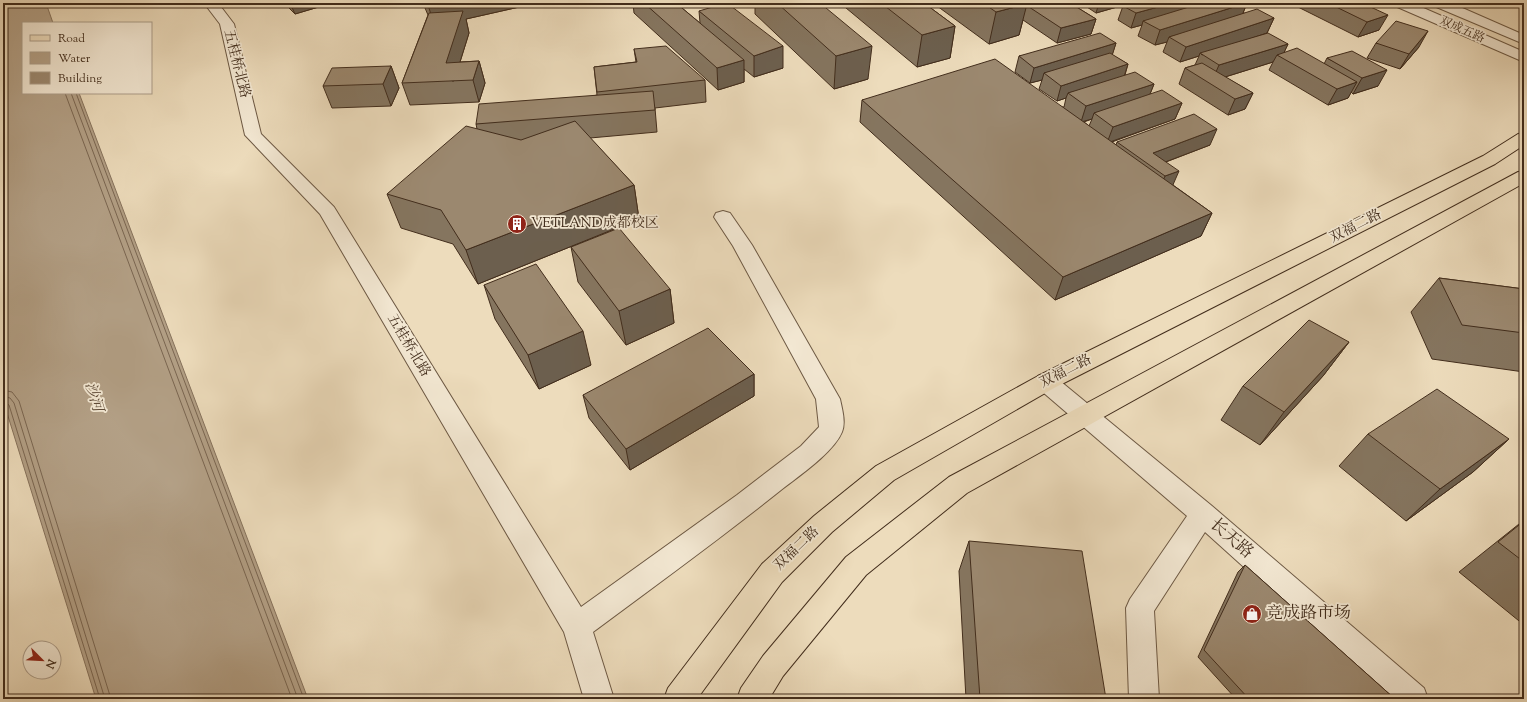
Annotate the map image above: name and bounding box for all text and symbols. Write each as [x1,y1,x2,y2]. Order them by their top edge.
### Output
street label: 双成五路 [1436,12,1488,48]
legend [22,22,152,94]
street label: 五桂桥北路 [218,28,254,100]
text: Road [58,30,85,48]
text: Water [58,50,91,68]
text: Building [58,70,102,88]
street label: 双福二路 [1327,205,1385,249]
building icon: VETLAND成都校区 [506,213,528,235]
place label: VETLAND成都校区 [531,214,659,234]
street label: 五桂桥北路 [381,311,435,381]
street label: 双福二路 [1037,350,1095,394]
water label: 沙河 [79,380,108,417]
street label: 长天路 [1204,513,1258,565]
street label: 双福二路 [770,522,824,576]
place label: 竞成路市场 [1266,602,1351,626]
shop icon: 竞成路市场 [1241,603,1263,625]
north arrow [22,640,62,680]
text: N [41,655,60,671]

